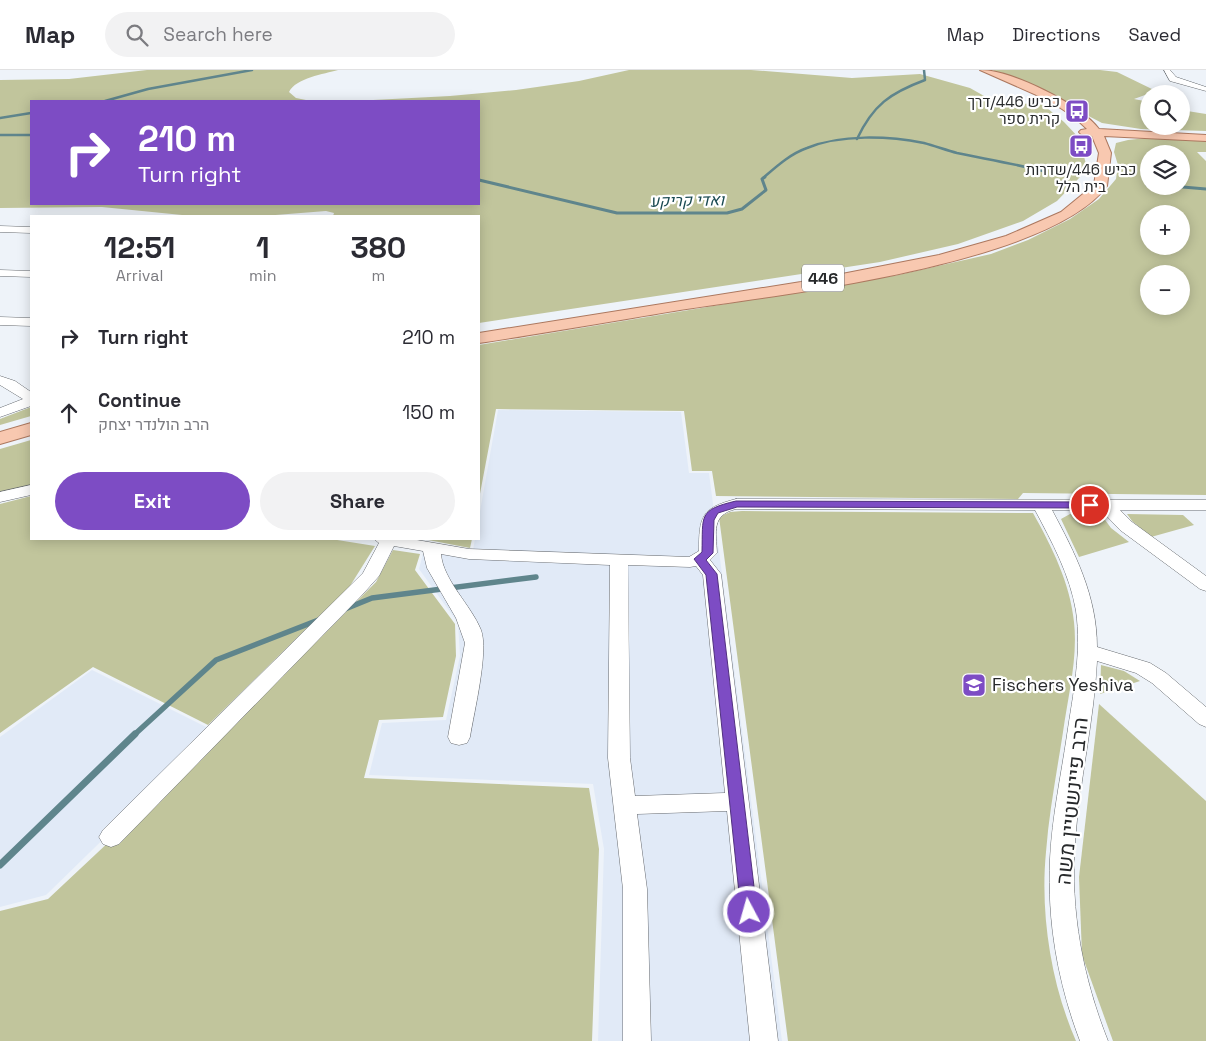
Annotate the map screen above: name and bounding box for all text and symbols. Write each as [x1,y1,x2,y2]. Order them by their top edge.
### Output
search box [105,12,455,57]
text: Map [25,19,75,50]
icon: search [123,21,151,49]
text: Search here [163,22,273,47]
text: Map [947,23,984,46]
text: Directions [1012,23,1101,46]
text: Saved [1129,23,1181,46]
map controls [1140,85,1190,315]
button: search [1140,85,1190,135]
place label: כביש 446/דרך קרית ספר [968,92,1060,128]
bus stop icon: כביש 446/דרך קרית ספר [1064,98,1090,124]
text: 210 m [138,117,236,161]
icon: right [55,120,120,185]
bus stop icon: כביש 446/שדרות בית הלל [1068,133,1094,159]
button: layers [1140,145,1190,195]
text: Turn right [138,160,241,188]
place label: כביש 446/שדרות בית הלל [1026,160,1136,196]
water label: ואדי קריקע [650,189,726,212]
button: + [1140,205,1190,255]
text: 12:51 [104,228,175,267]
text: 1 [256,228,270,267]
text: 380 [350,228,406,267]
road number: 446 [802,264,844,292]
text: Arrival [116,265,163,286]
text: min [249,265,277,286]
text: m [371,265,385,286]
button: − [1140,265,1190,315]
icon: right [55,324,83,352]
text: Turn right [98,325,188,350]
text: 210 m [402,325,455,350]
text: Continue [98,388,181,413]
icon: ahead [55,399,83,427]
text: 150 m [402,400,455,425]
text: הרב הולנדר יצחק [98,414,209,435]
button: Exit [55,472,250,530]
button: Share [260,472,455,530]
pin [1069,484,1111,526]
icon: arrive [1076,491,1104,519]
school or university icon: Fischers Yeshiva [961,672,987,698]
place label: Fischers Yeshiva [992,673,1133,696]
street label: הרב פיינשטיין משה [1049,716,1094,886]
position arrow [722,885,774,937]

